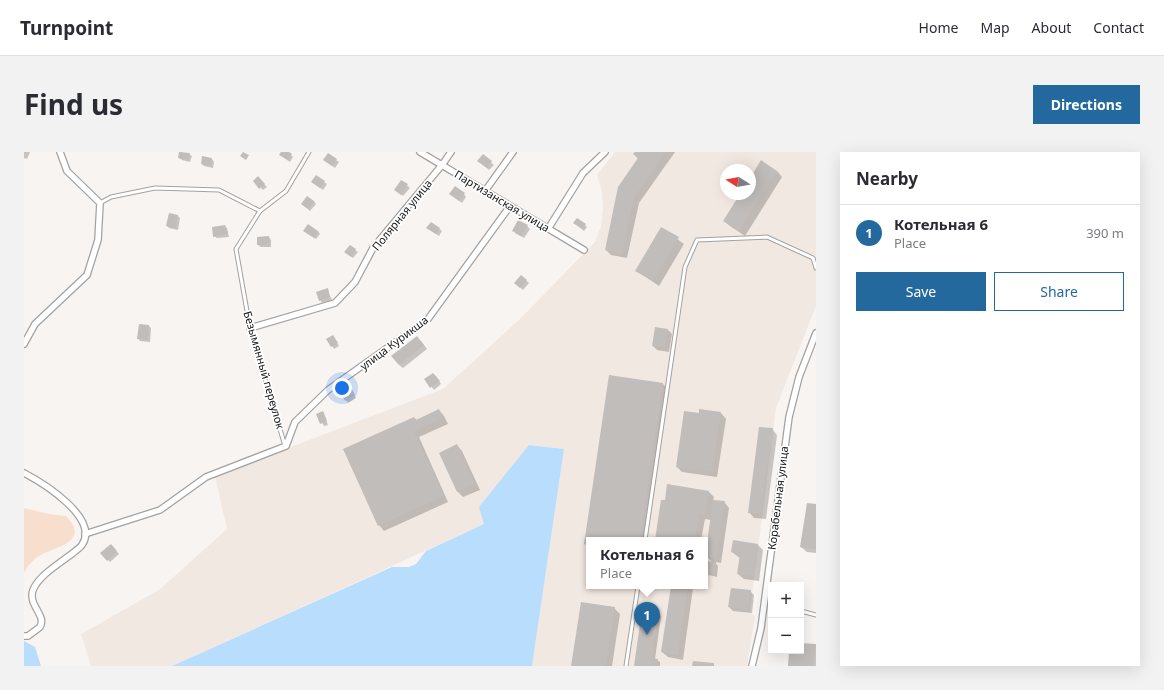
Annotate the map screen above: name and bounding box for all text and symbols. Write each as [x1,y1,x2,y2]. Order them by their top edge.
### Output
text: Turnpoint [20,15,113,41]
text: Home [919,18,958,37]
text: Map [980,18,1010,37]
text: About [1032,18,1071,37]
text: Contact [1093,18,1144,37]
text: Find us [24,85,123,123]
button: Directions [1033,85,1140,124]
north arrow [720,164,756,200]
street label: Партизанская улица [452,166,553,235]
text: Nearby [856,167,918,190]
street label: Полярная улица [368,176,435,253]
text: Котельная 6 [894,214,988,234]
text: 1 [865,224,873,242]
text: 390 m [1086,224,1124,242]
text: Place [894,234,926,252]
button: Save [856,272,986,311]
button: Share [994,272,1124,311]
street label: Безымянный переулок [240,309,289,431]
street label: улица Курикша [357,312,431,373]
your location [332,378,352,398]
street label: Корабельная улица [764,445,791,551]
popup [586,537,708,589]
text: Котельная 6 [600,544,694,564]
text: Place [600,564,632,582]
map controls [768,582,804,654]
button: + [768,582,804,618]
pin: 1 [634,602,660,635]
button: − [768,618,804,654]

